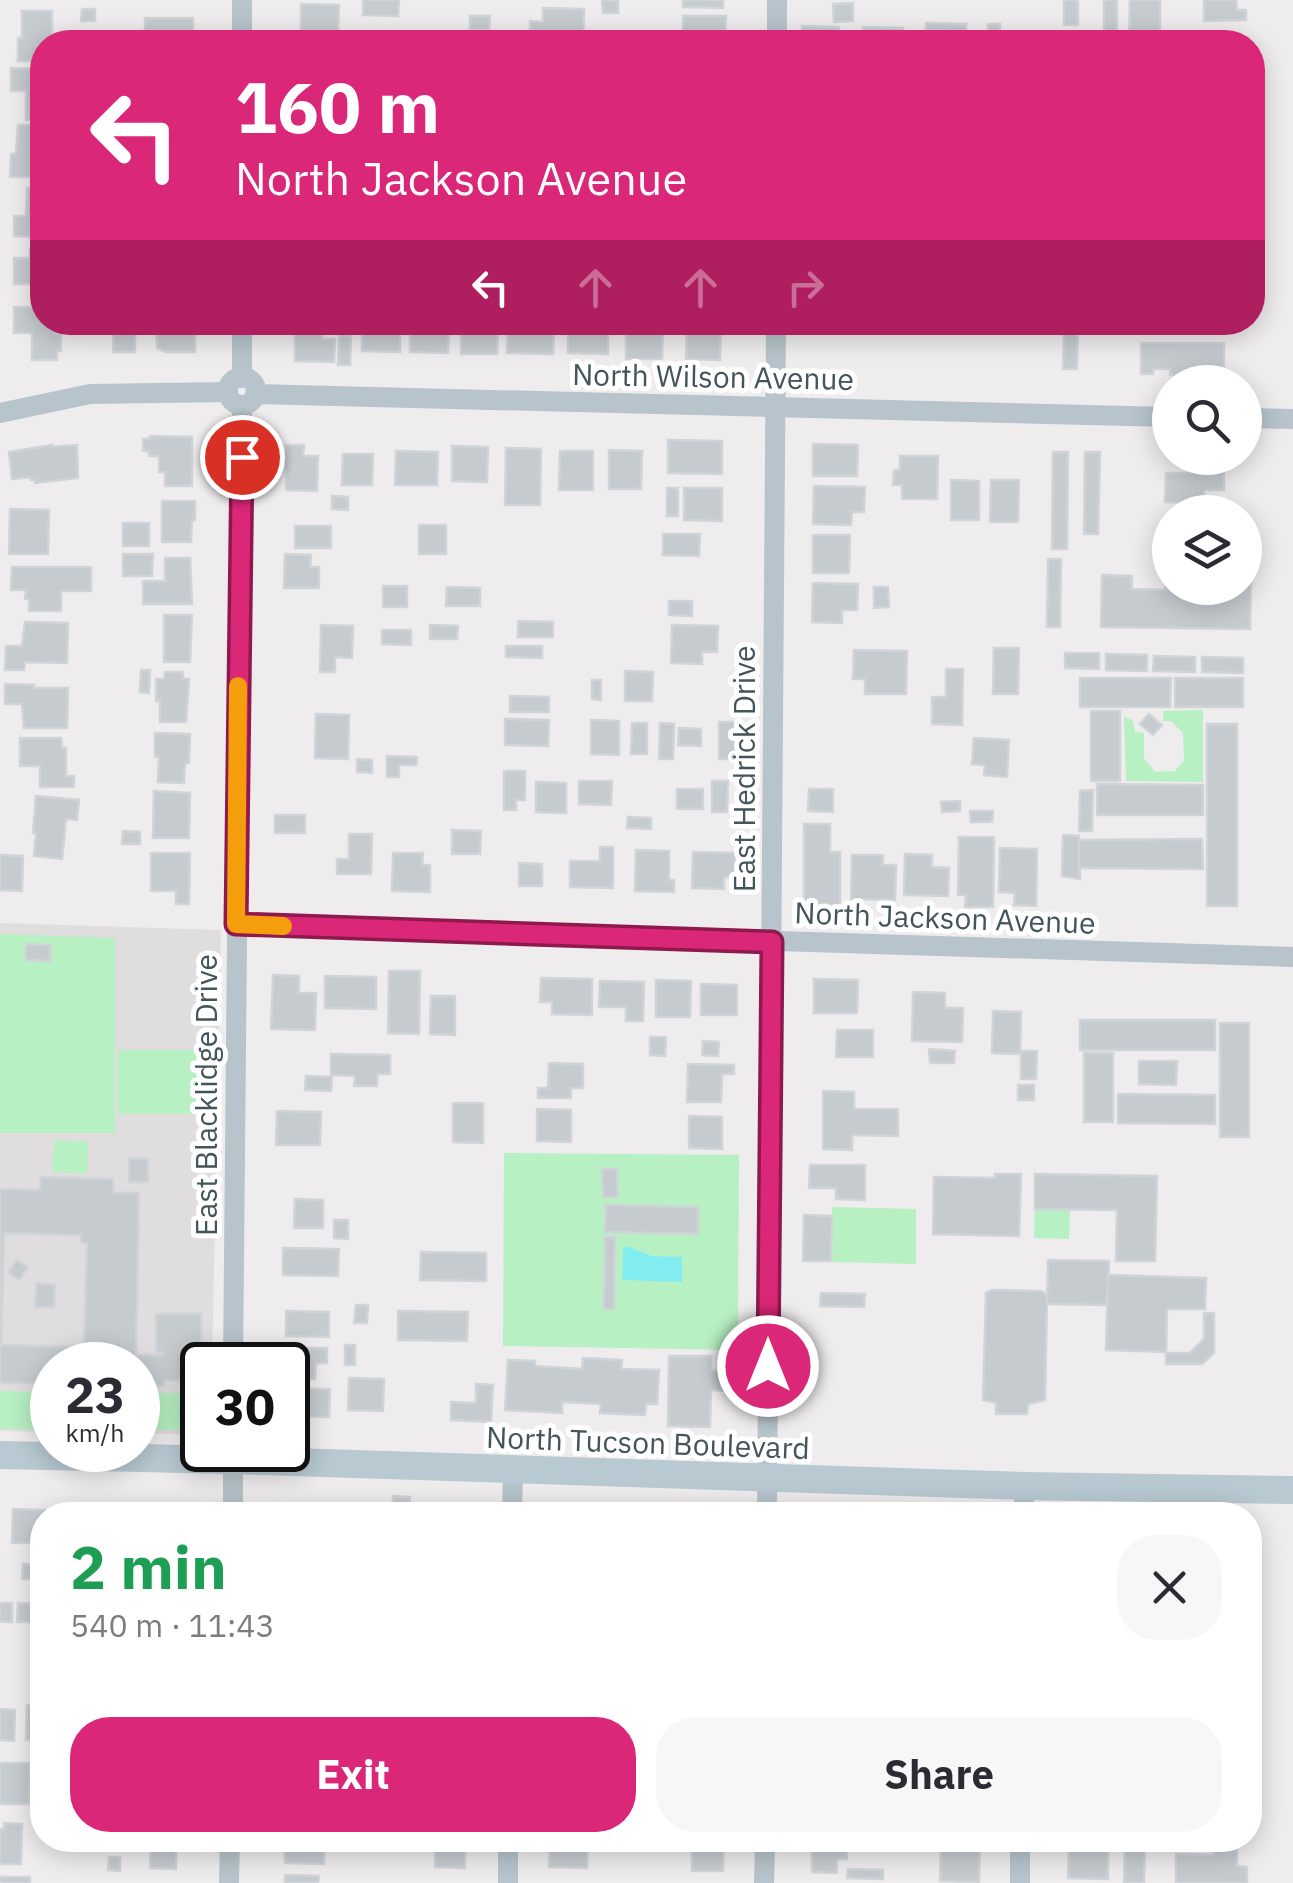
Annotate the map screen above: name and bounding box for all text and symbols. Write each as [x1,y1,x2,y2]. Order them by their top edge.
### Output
text: 160 m [235,61,440,152]
icon: left [70,70,200,200]
text: North Jackson Avenue [235,149,687,207]
icon: left [463,260,518,315]
icon: ahead [568,260,623,315]
icon: ahead [673,260,728,315]
icon: right [778,260,833,315]
street label: North Wilson Avenue [572,354,854,398]
map controls [1152,365,1262,605]
button: search [1152,365,1262,475]
pin [200,415,285,500]
icon: arrive [215,430,270,485]
button: layers [1152,495,1262,605]
street label: East Hedrick Drive [724,646,763,892]
street label: North Jackson Avenue [794,892,1096,942]
street label: East Blacklidge Drive [186,954,225,1236]
position arrow [716,1314,820,1418]
speed limit sign: 30 [180,1342,310,1472]
text: 23 [65,1362,125,1427]
text: km/h [66,1416,124,1449]
street label: North Tucson Boulevard [486,1417,810,1467]
text: 2 min [70,1527,227,1606]
button: close [1117,1535,1222,1640]
text: 540 m · 11:43 [70,1604,275,1646]
button: Exit [70,1717,636,1832]
button: Share [656,1717,1222,1832]

